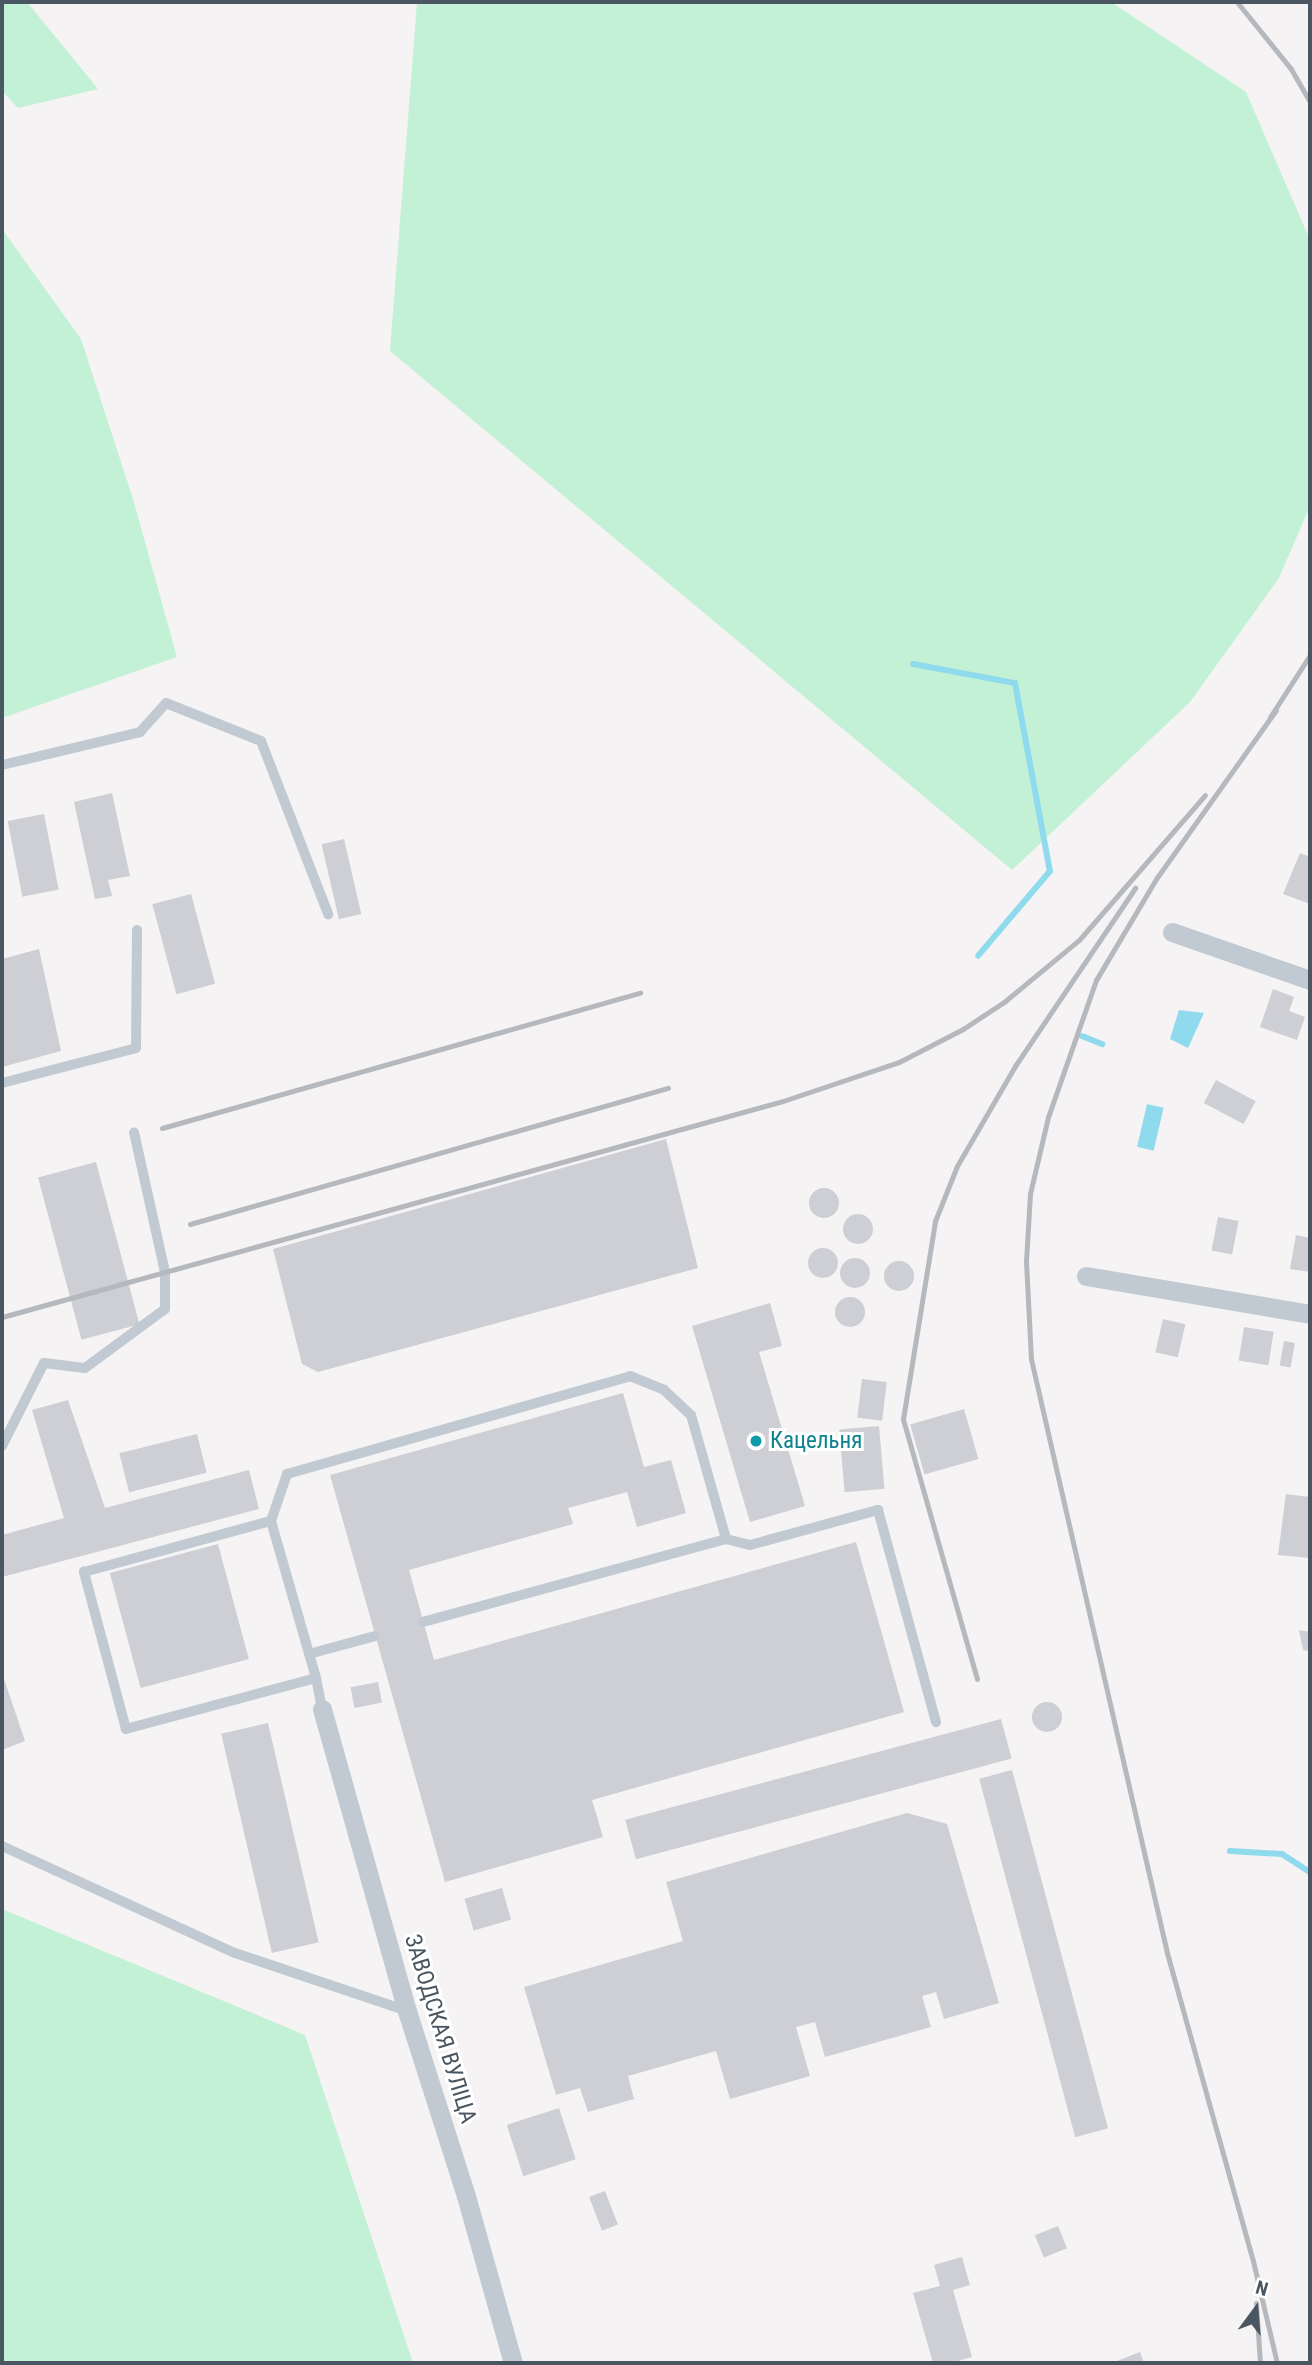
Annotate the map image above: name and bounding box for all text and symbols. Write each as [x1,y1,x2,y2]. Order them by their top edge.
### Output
place label: Кацельня [770,1427,862,1455]
marker: Кацельня [748,1433,764,1449]
street label: ЗАВОДСКАЯ ВУЛІЦА [398,1931,482,2127]
north arrow [1221,2274,1291,2344]
text: N [1253,2276,1271,2301]

